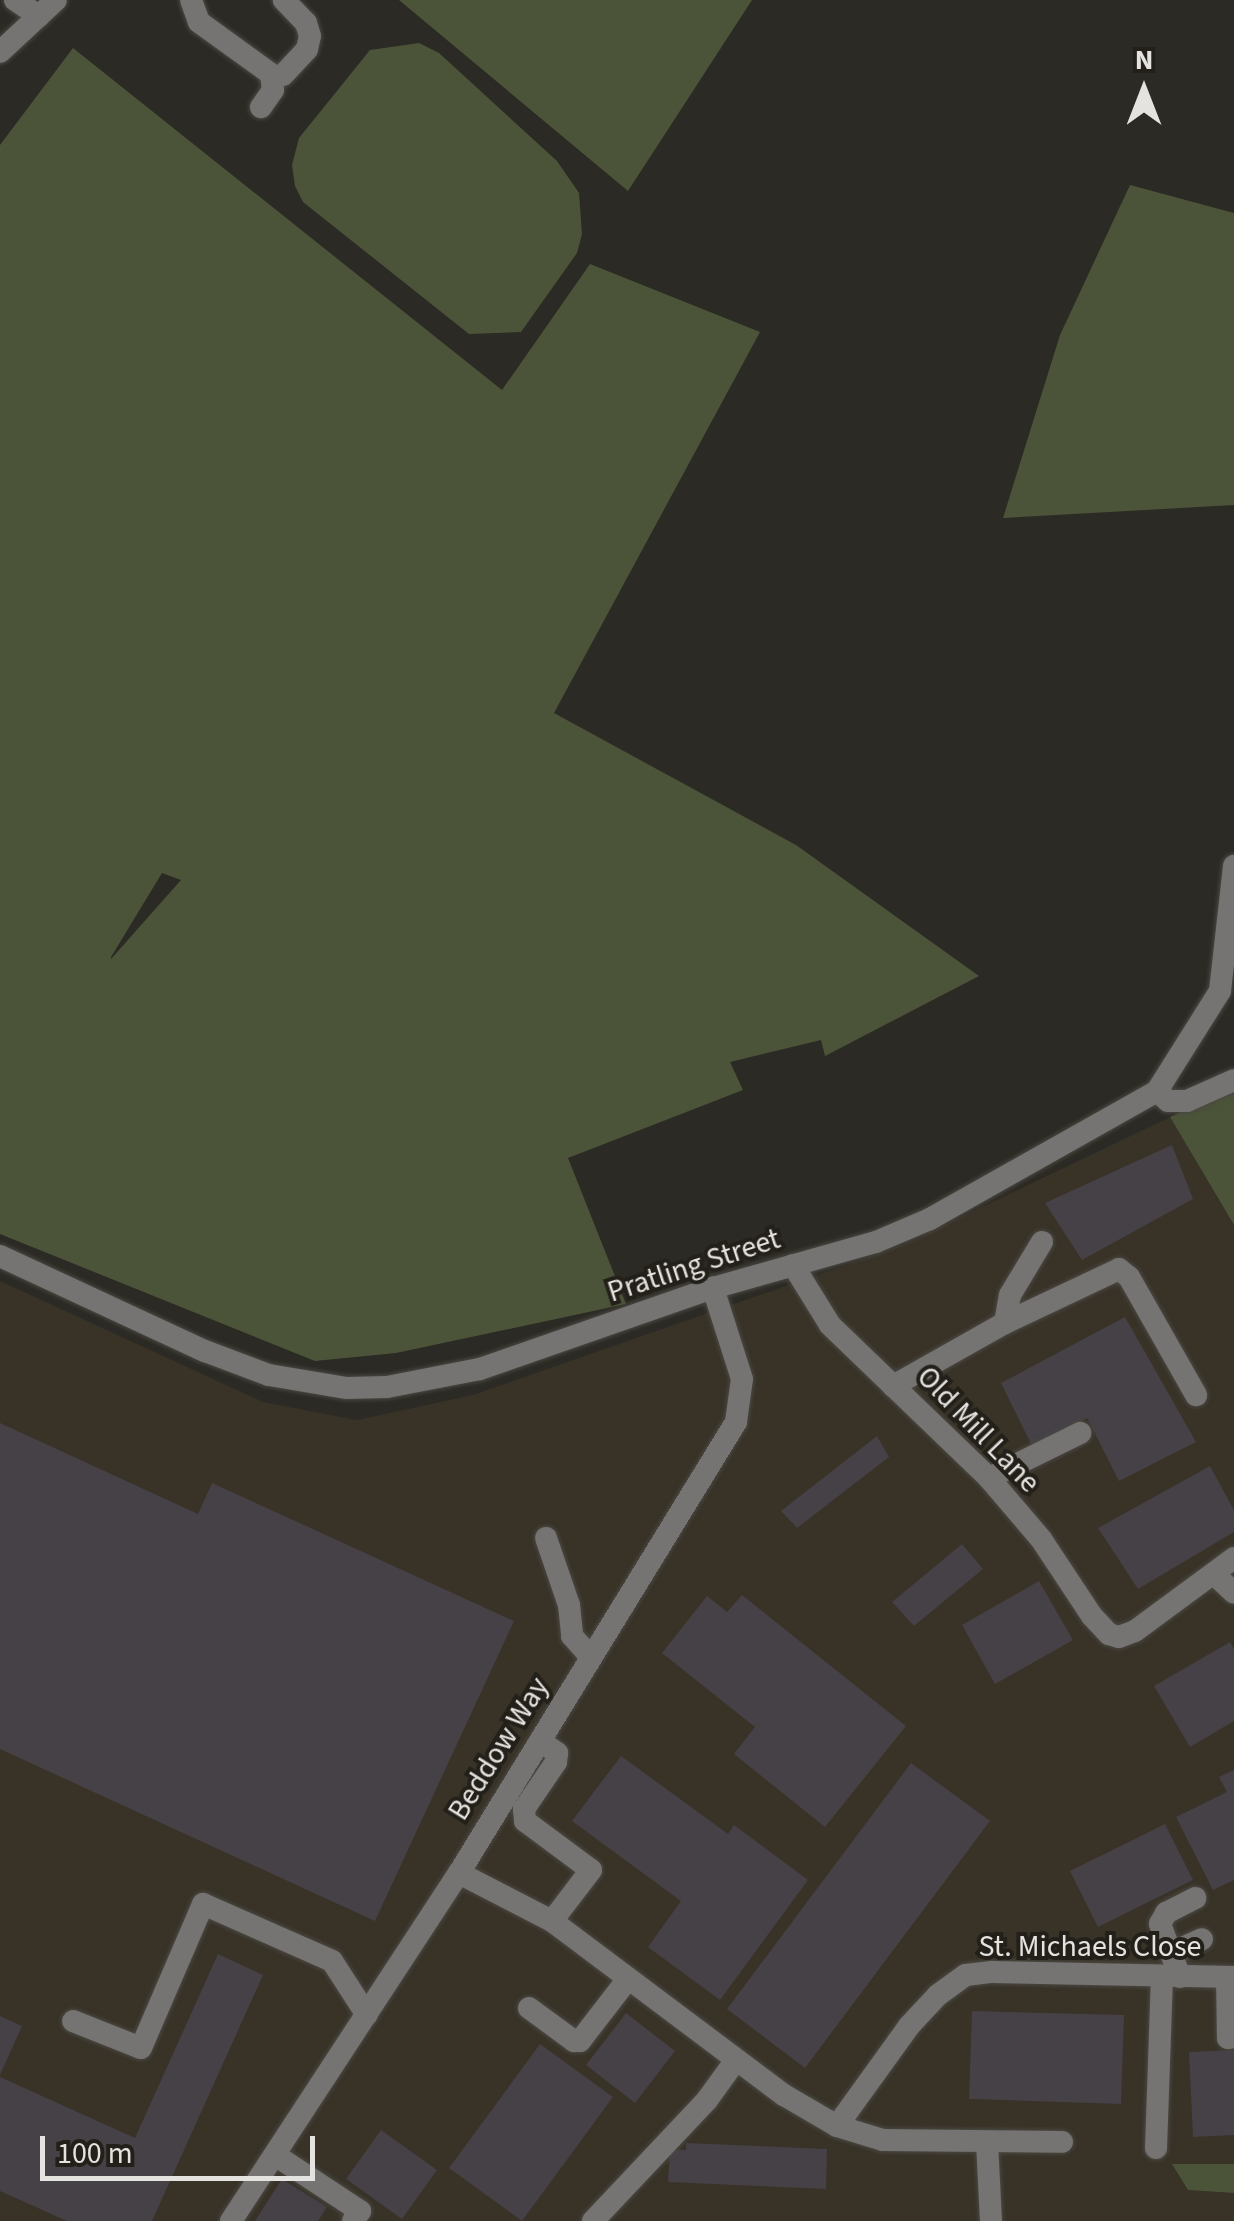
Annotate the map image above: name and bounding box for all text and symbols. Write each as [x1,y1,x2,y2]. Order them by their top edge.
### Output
north arrow [1094,40,1194,140]
text: N [1135,40,1153,80]
street label: Pratling Street [603,1221,785,1311]
street label: Old Mill Lane [909,1359,1047,1501]
street label: Beddow Way [441,1671,557,1827]
street label: St. Michaels Close [979,1929,1201,1965]
scale bar [45,2116,320,2178]
text: 100 m [57,2132,133,2175]

